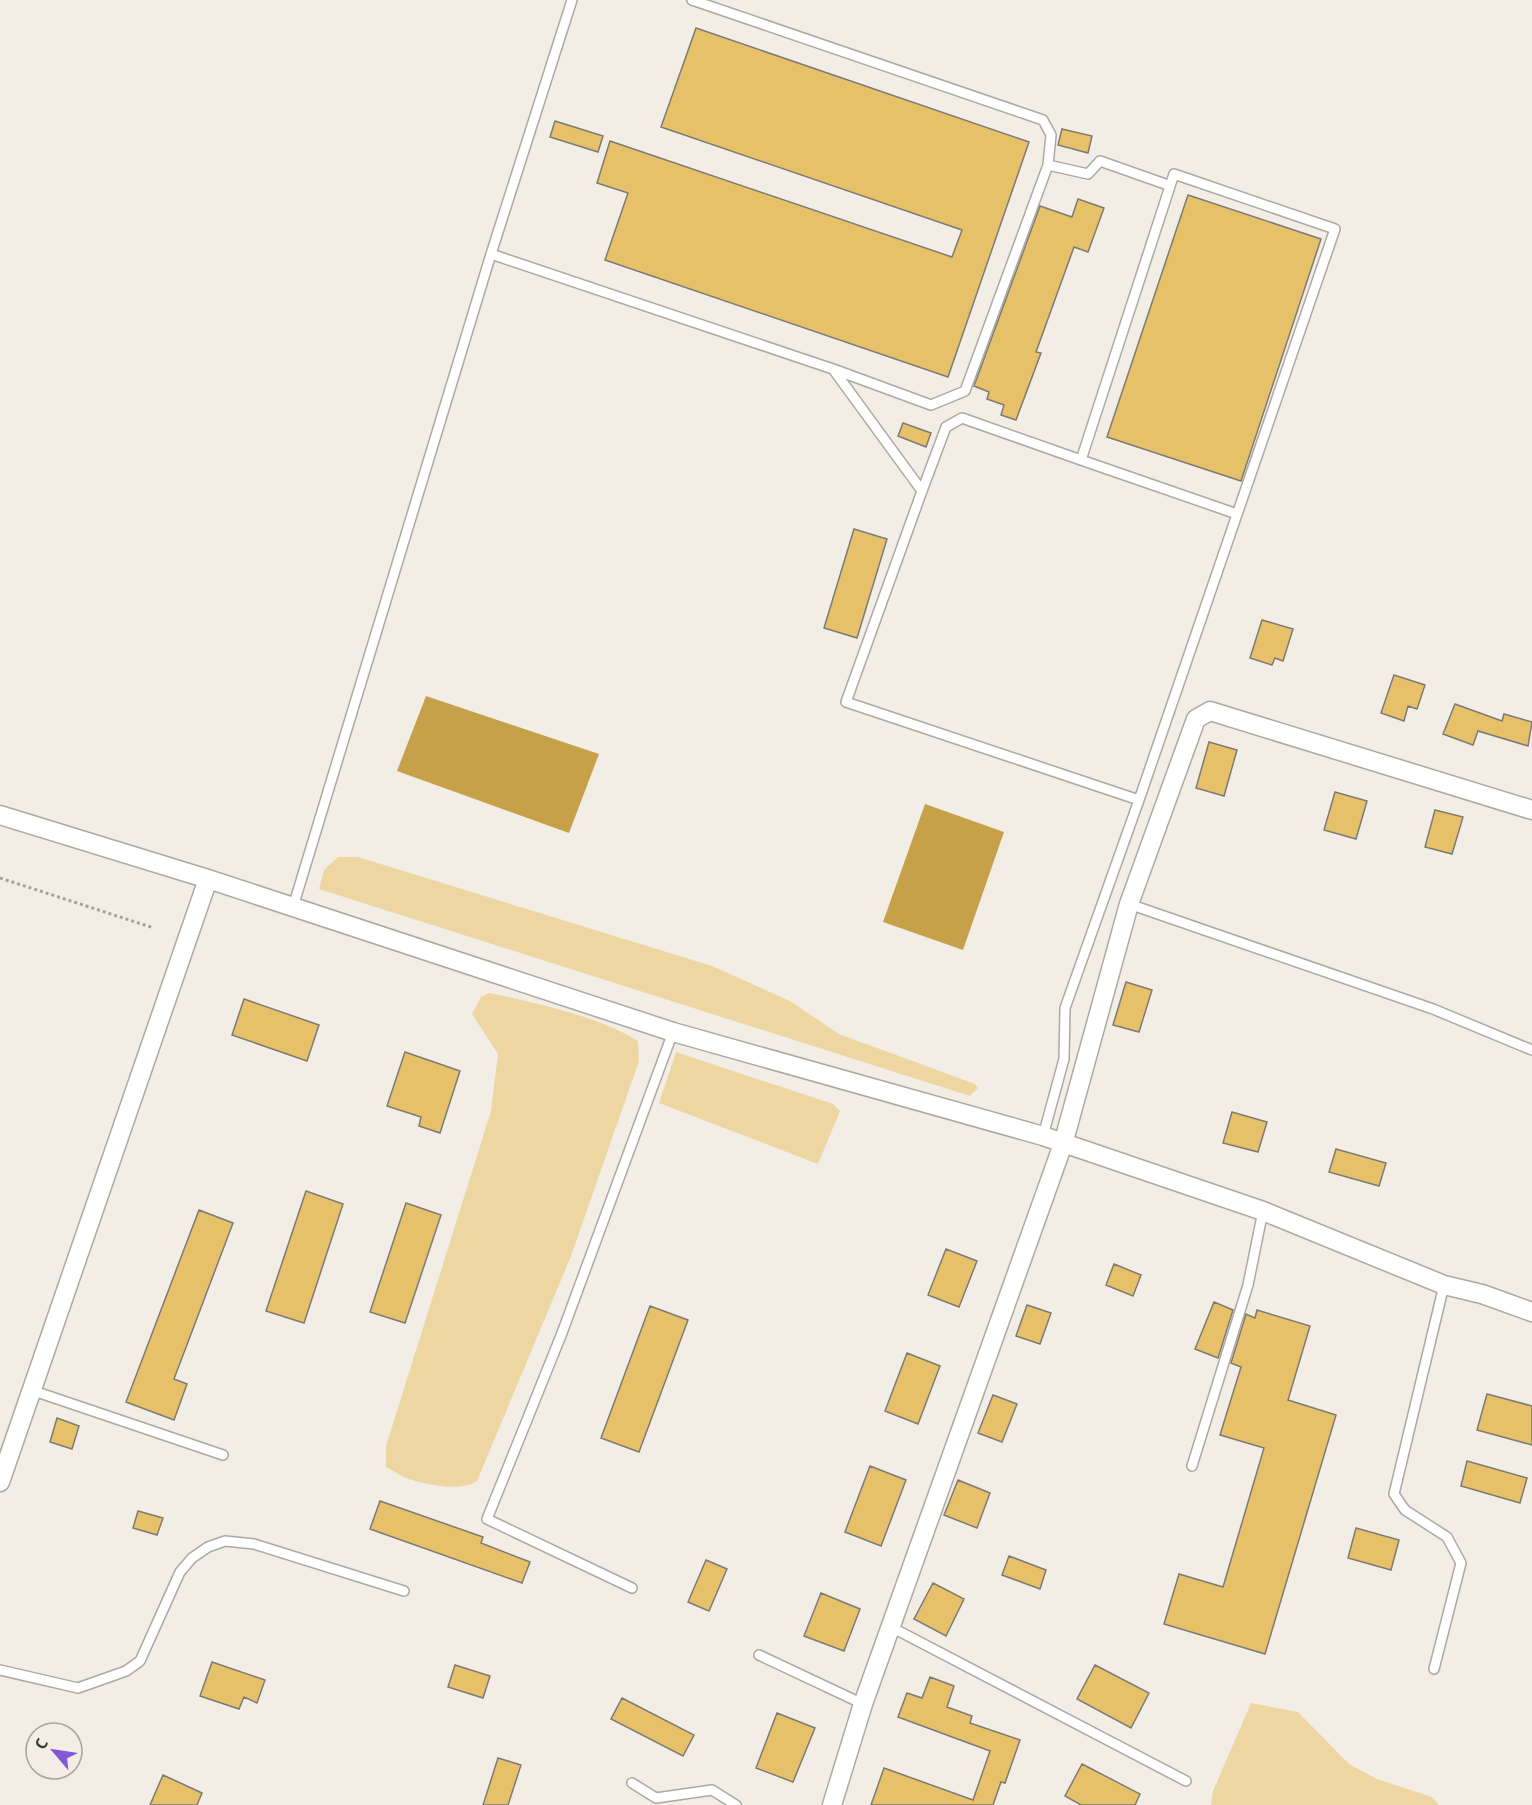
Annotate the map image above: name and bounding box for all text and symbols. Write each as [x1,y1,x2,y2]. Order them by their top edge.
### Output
north arrow [24,1721,84,1781]
text: С [30,1735,52,1752]

